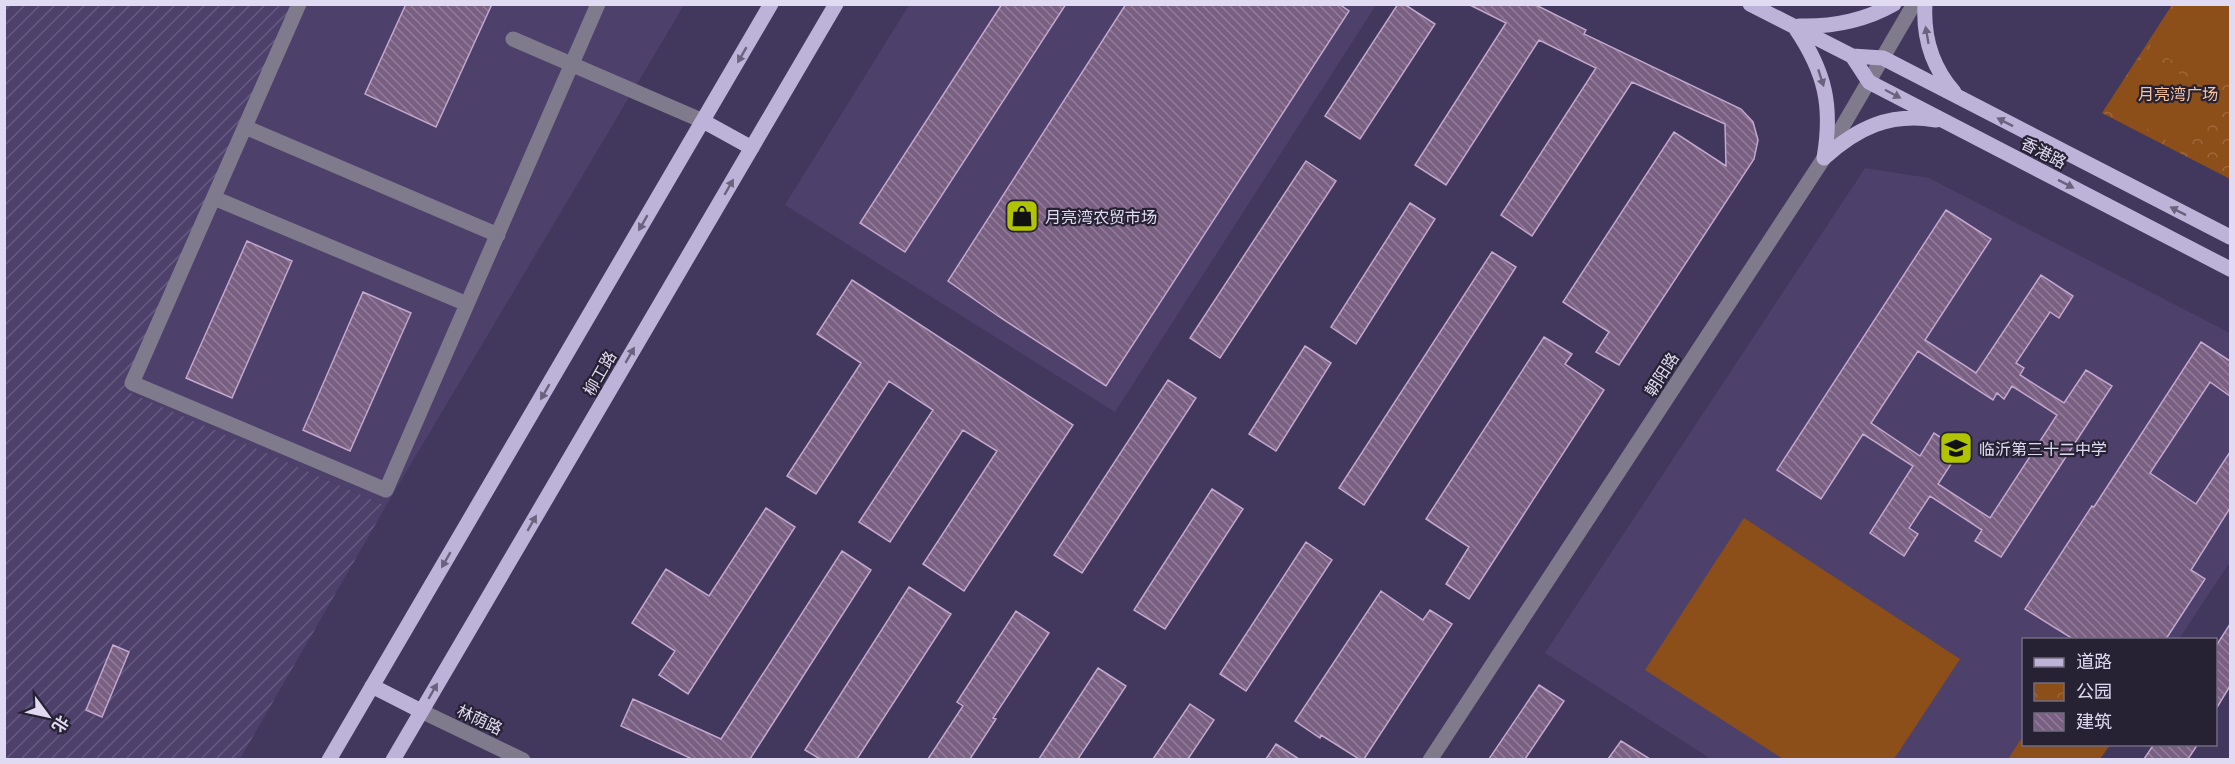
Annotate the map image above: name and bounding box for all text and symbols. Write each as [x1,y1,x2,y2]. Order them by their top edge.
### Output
one-way arrow [1922,26,1931,45]
one-way arrow [736,47,747,63]
one-way arrow [1817,69,1827,87]
park label: 月亮湾广场 [2138,84,2218,103]
one-way arrow [1885,89,1902,99]
one-way arrow [1996,117,2014,127]
street label: 香港路 [2018,133,2070,171]
one-way arrow [724,178,734,195]
one-way arrow [2058,179,2075,189]
shop icon: 月亮湾农贸市场 [1004,198,1040,234]
one-way arrow [2170,206,2187,215]
place label: 月亮湾农贸市场 [1045,207,1157,226]
one-way arrow [638,215,648,232]
street label: 柳工路 [579,347,619,399]
one-way arrow [625,347,636,363]
street label: 朝阳路 [1640,349,1682,399]
one-way arrow [539,384,550,400]
school or university icon: 临沂第三十二中学 [1938,430,1974,466]
place label: 临沂第三十二中学 [1979,439,2107,458]
one-way arrow [526,515,537,531]
one-way arrow [441,552,451,569]
legend [2022,638,2217,746]
text: 道路 [2076,650,2112,672]
text: 公园 [2076,680,2112,702]
one-way arrow [427,683,438,699]
north arrow [18,686,78,746]
street label: 林荫路 [454,700,506,738]
text: 建筑 [2076,710,2112,732]
text: 北 [49,713,73,736]

